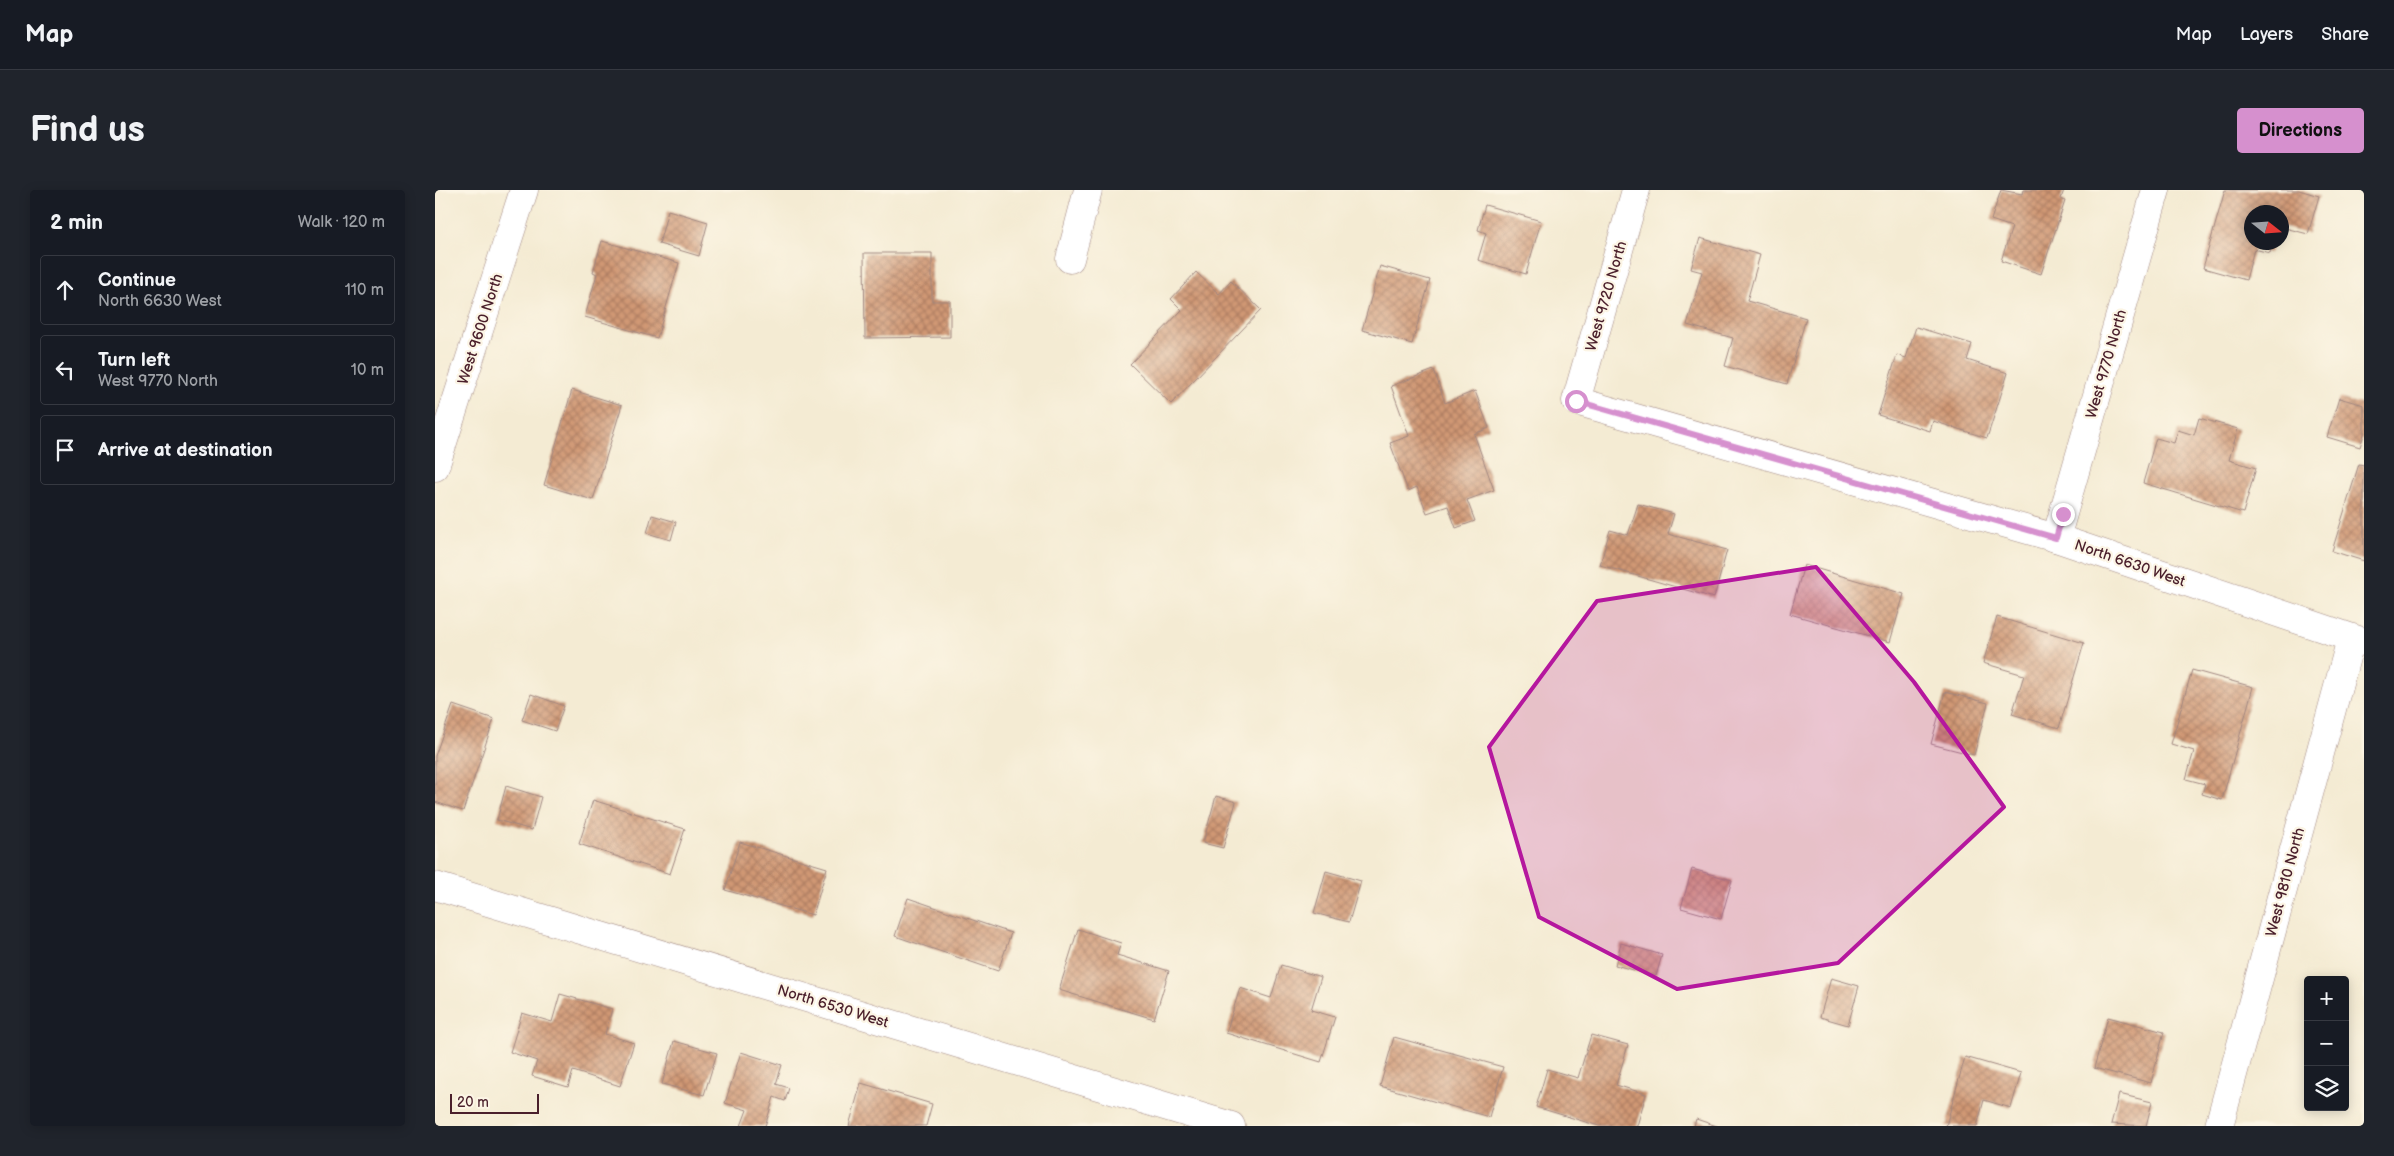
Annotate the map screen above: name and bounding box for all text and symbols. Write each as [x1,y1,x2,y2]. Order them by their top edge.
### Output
text: Map [25,20,73,49]
text: Map [2176,24,2212,45]
text: Layers [2240,24,2293,45]
text: Share [2321,24,2369,45]
button: Directions [2237,108,2364,153]
text: Find us [30,109,145,152]
north arrow [2244,205,2289,250]
text: 2 min [50,210,103,235]
text: Walk · 120 m [298,213,385,232]
street label: West 9720 North [1582,239,1631,353]
text: Continue [98,269,176,292]
street label: West 9600 North [454,271,507,387]
icon: ahead [51,276,79,304]
text: 110 m [345,281,384,300]
text: North 6630 West [98,292,222,311]
street label: West 9770 North [2082,308,2131,421]
text: Turn left [98,349,170,372]
icon: left [51,356,79,384]
text: 10 m [351,361,384,380]
text: West 9770 North [98,372,218,391]
route start [1565,390,1588,413]
icon: arrive [51,436,79,464]
text: Arrive at destination [98,439,273,462]
route end [2052,503,2075,526]
street label: North 6630 West [2072,536,2188,591]
street label: West 9810 North [2262,825,2309,939]
map controls [2304,976,2349,1111]
button: + [2304,976,2349,1021]
street label: North 6530 West [775,981,891,1033]
button: − [2304,1021,2349,1066]
button: layers [2304,1066,2349,1111]
scale bar [450,1091,539,1114]
text: 20 m [457,1094,489,1111]

